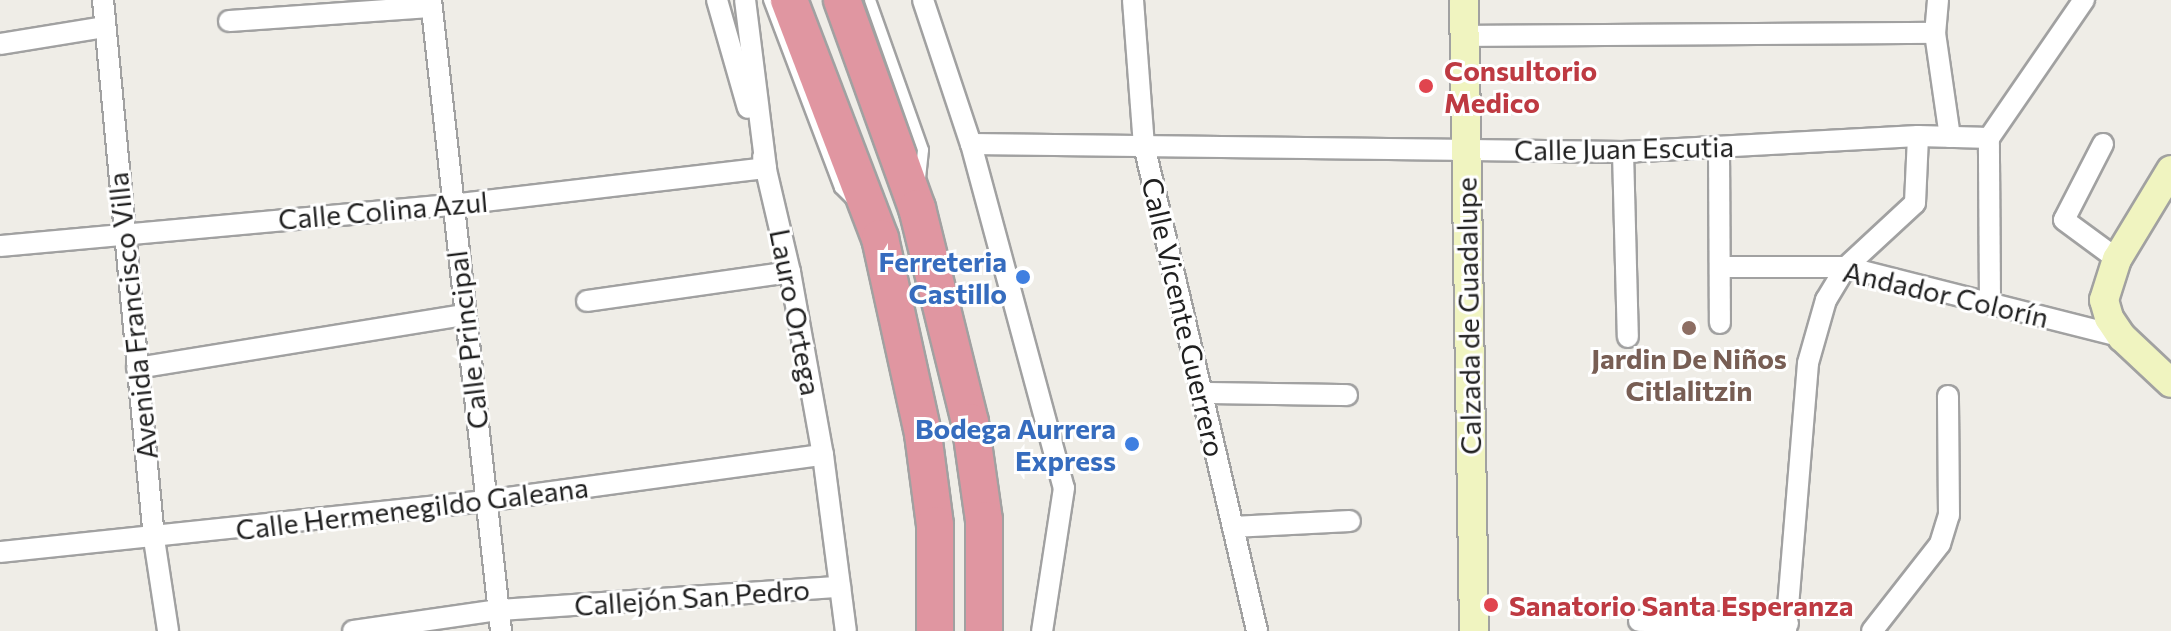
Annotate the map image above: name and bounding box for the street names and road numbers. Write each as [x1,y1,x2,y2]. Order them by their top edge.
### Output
street label: Calle Juan Escutia [1514,129,1734,167]
street label: Avenida Francisco Villa [100,171,164,461]
street label: Calle Vicente Guerrero [1135,174,1233,460]
street label: Calzada de Guadalupe [1449,177,1487,455]
street label: Calle Colina Azul [277,184,489,236]
street label: Lauro Ortega [763,226,829,398]
street label: Calle Principal [439,249,495,431]
street label: Andador Colorín [1840,254,2052,334]
street label: Calle Hermenegildo Galeana [234,470,590,546]
street label: Callejón San Pedro [573,572,811,622]

